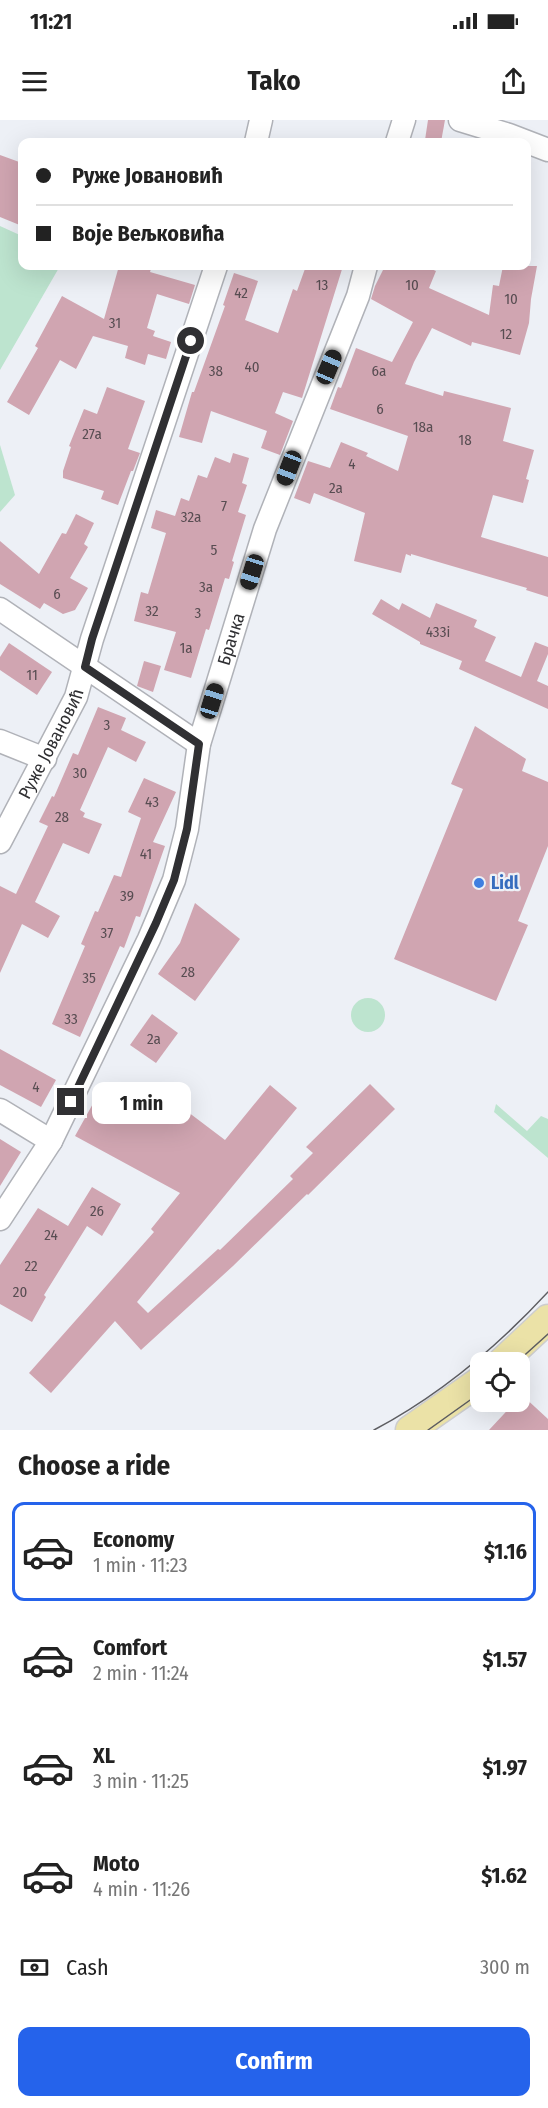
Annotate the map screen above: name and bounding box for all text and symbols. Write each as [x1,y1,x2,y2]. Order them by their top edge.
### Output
text: 11:21 [30,8,72,35]
icon: menu [18,65,51,98]
text: Tako [247,65,301,97]
icon: share [497,65,530,98]
text: Руже Јовановић [72,162,223,189]
text: Воје Вељковића [72,220,225,247]
house number: 13 [316,276,329,294]
house number: 10 [405,276,419,294]
house number: 42 [234,284,248,302]
house number: 10 [504,290,518,308]
house number: 31 [109,314,121,332]
house number: 12 [500,325,513,343]
route start [177,327,204,354]
car [314,347,344,387]
house number: 40 [244,358,260,376]
house number: 38 [209,362,223,380]
house number: 6a [372,362,386,380]
house number: 6 [376,400,384,418]
house number: 18a [413,418,433,436]
house number: 27a [82,425,102,443]
house number: 18 [458,431,472,449]
car [274,448,304,488]
house number: 4 [348,455,356,473]
house number: 2a [329,479,343,497]
house number: 7 [221,497,227,515]
house number: 32a [181,508,201,526]
house number: 5 [211,541,218,559]
car [238,552,266,592]
house number: 3a [199,578,213,596]
house number: 6 [53,585,61,603]
house number: 32 [145,602,159,620]
house number: 3 [195,604,202,622]
street label: Брачка [213,610,250,668]
house number: 433i [426,623,450,641]
house number: 1a [179,639,193,657]
house number: 11 [26,666,38,684]
car [198,681,226,721]
street label: Руже Јовановић [14,686,89,803]
house number: 3 [104,716,111,734]
house number: 30 [73,764,87,782]
house number: 43 [145,793,159,811]
house number: 28 [55,808,69,826]
house number: 41 [140,845,152,863]
place label: Lidl [491,872,519,894]
marker: Lidl [472,876,486,890]
house number: 39 [120,887,134,905]
house number: 37 [101,924,113,942]
house number: 28 [181,963,195,981]
house number: 35 [82,969,96,987]
house number: 33 [64,1010,78,1028]
house number: 2a [147,1030,161,1048]
house number: 4 [32,1078,40,1096]
callout: 1 min [92,1081,191,1123]
route end [57,1088,84,1115]
text: 1 min [120,1091,163,1115]
house number: 26 [90,1202,104,1220]
house number: 24 [44,1226,58,1244]
house number: 22 [24,1257,38,1275]
house number: 20 [13,1283,27,1301]
map controls [470,1352,530,1412]
button: locate [470,1352,530,1412]
text: Choose a ride [18,1450,170,1482]
icon: car [21,1525,75,1579]
text: Economy [93,1526,174,1553]
text: $1.16 [484,1538,527,1565]
text: 1 min · 11:23 [93,1553,187,1577]
icon: car [21,1633,75,1687]
text: Comfort [93,1634,167,1661]
text: $1.57 [483,1646,527,1673]
text: 2 min · 11:24 [93,1661,189,1685]
icon: car [21,1741,75,1795]
text: XL [93,1742,115,1769]
text: $1.97 [482,1754,527,1781]
text: 3 min · 11:25 [93,1769,189,1793]
icon: car [21,1849,75,1903]
text: Moto [93,1850,140,1877]
text: $1.62 [481,1862,527,1889]
text: 4 min · 11:26 [93,1877,190,1901]
icon: cash [18,1951,51,1984]
text: Cash [66,1954,109,1981]
text: 300 m [480,1955,530,1979]
button: Confirm [18,2027,530,2096]

